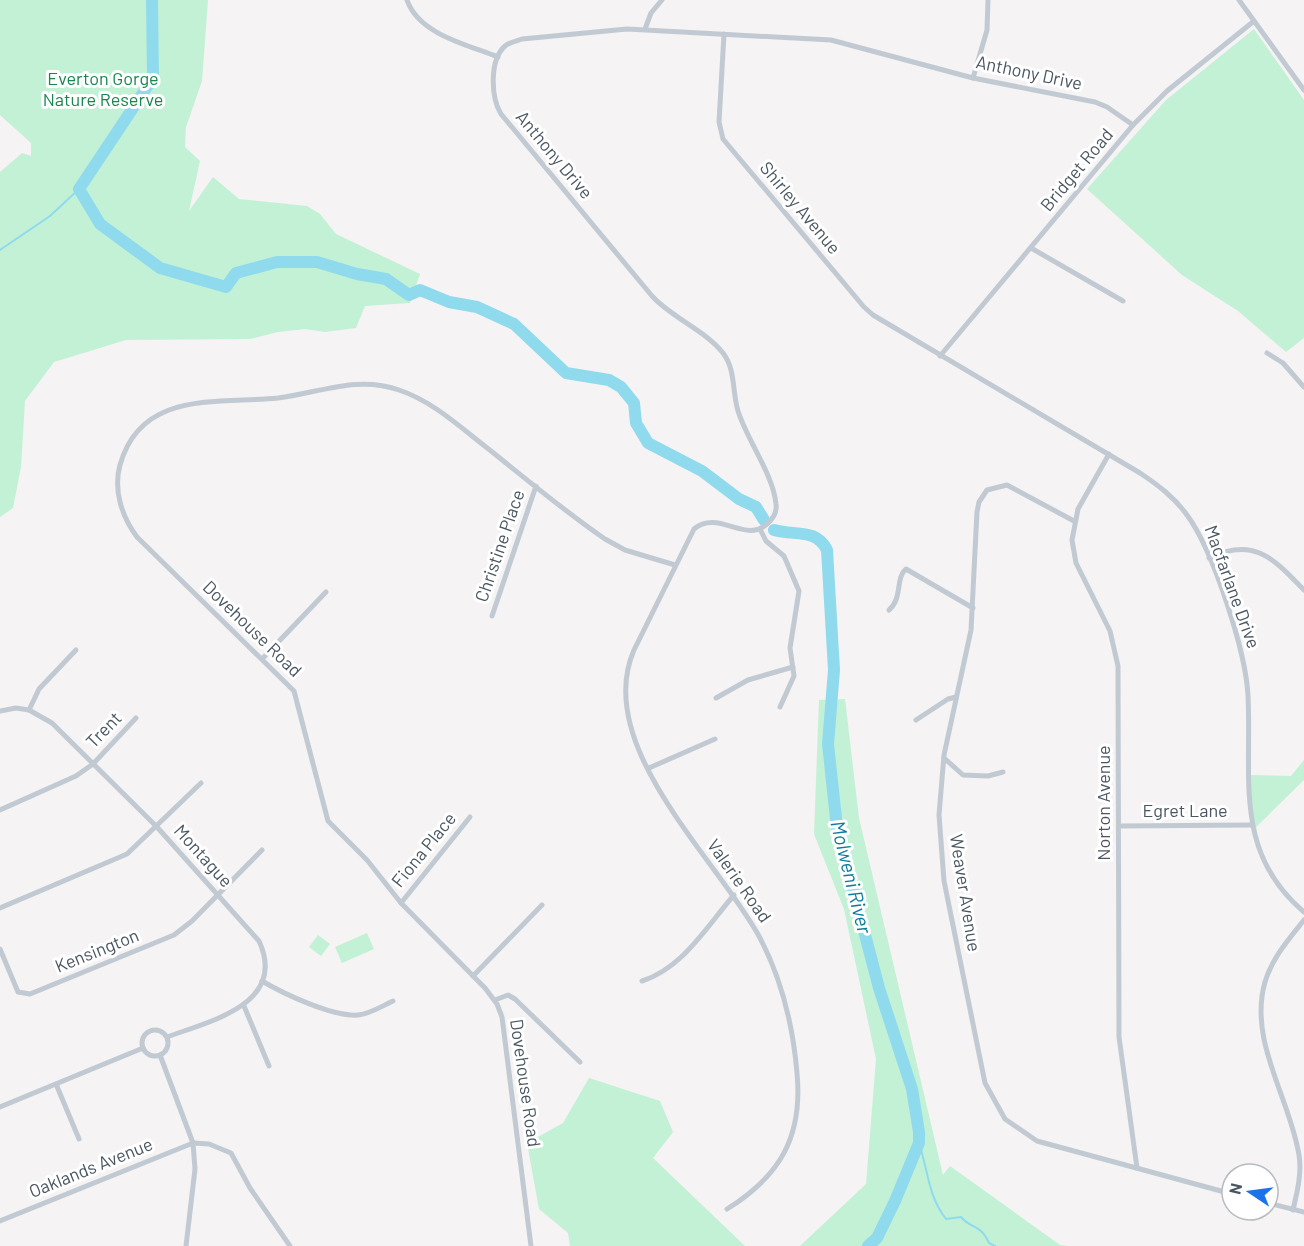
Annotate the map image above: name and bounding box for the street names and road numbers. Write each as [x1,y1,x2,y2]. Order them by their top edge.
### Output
street label: Anthony Drive [974,50,1084,94]
street label: Anthony Drive [512,106,598,203]
street label: Bridget Road [1035,123,1117,215]
street label: Shirley Avenue [756,157,846,258]
street label: Christine Place [470,487,529,605]
street label: Macfarlane Drive [1200,522,1265,651]
street label: Dovehouse Road [199,576,307,681]
street label: Trent [81,707,126,752]
street label: Norton Avenue [1092,745,1114,861]
street label: Egret Lane [1142,799,1228,821]
street label: Fiona Place [386,807,460,891]
street label: Montague [170,819,238,891]
street label: Weaver Avenue [946,832,986,953]
street label: Valerie Road [703,834,777,926]
street label: Kensington [52,923,142,977]
street label: Dovehouse Road [506,1017,546,1148]
street label: Oaklands Avenue [26,1132,156,1202]

